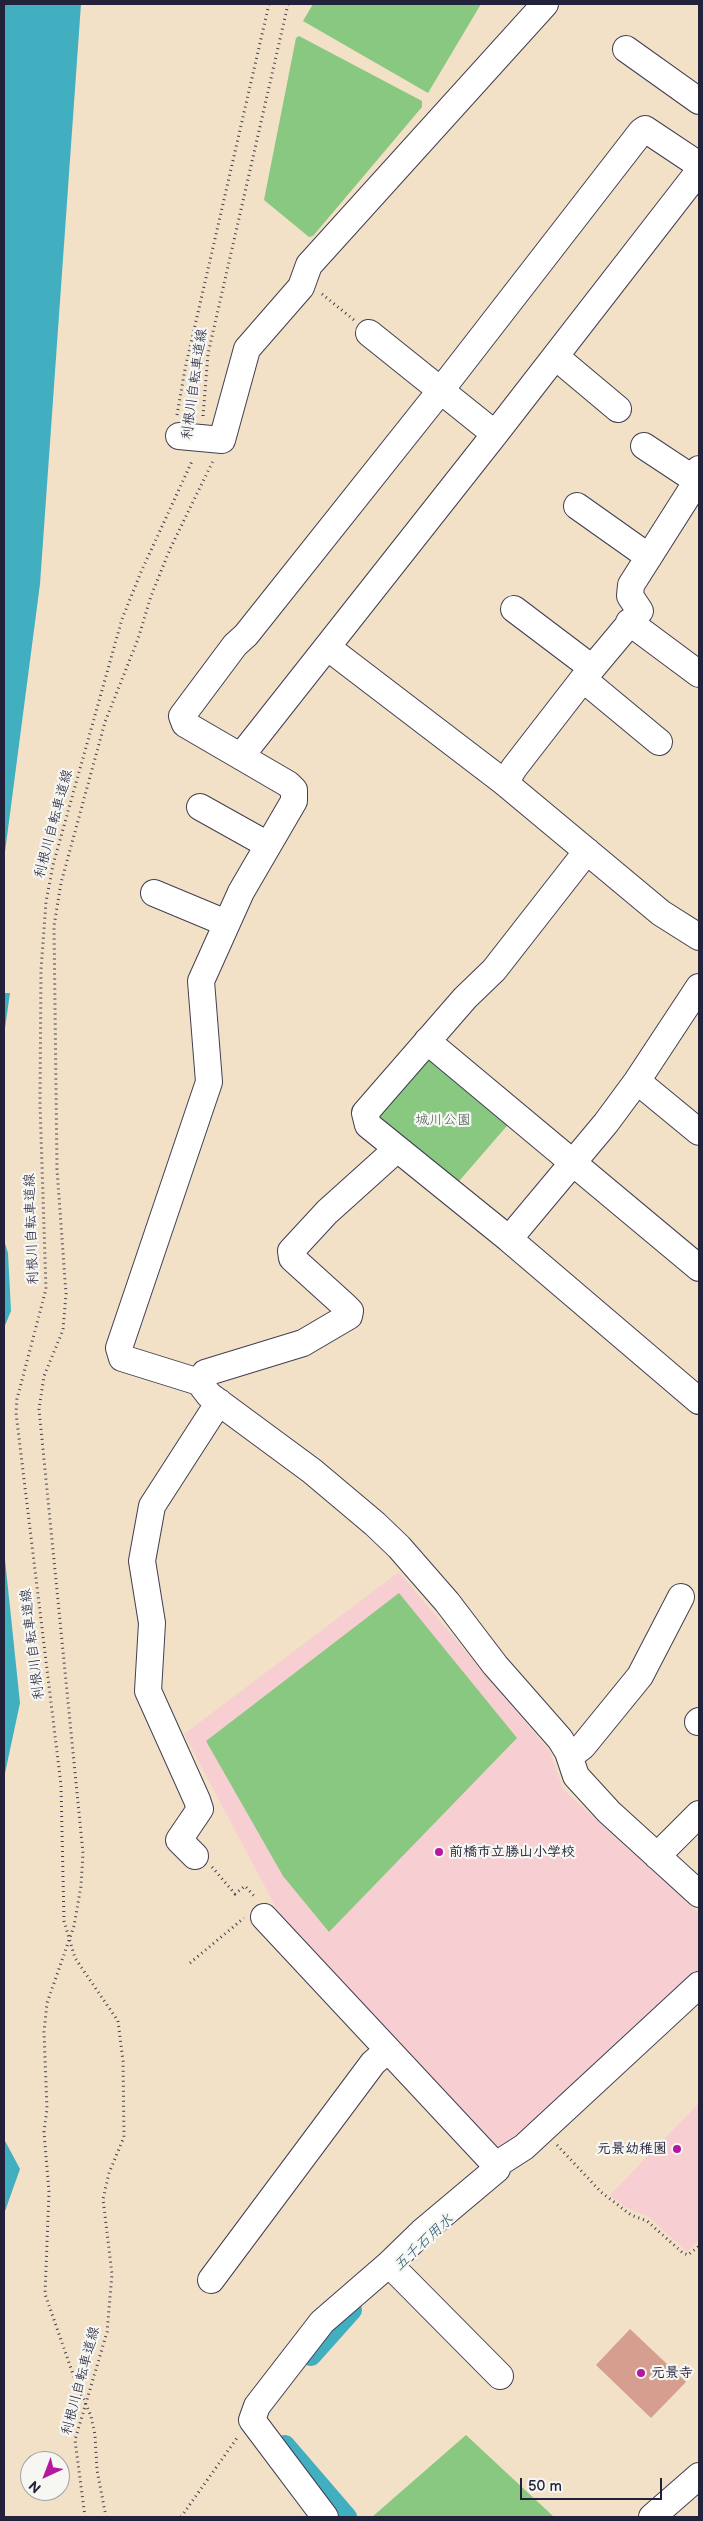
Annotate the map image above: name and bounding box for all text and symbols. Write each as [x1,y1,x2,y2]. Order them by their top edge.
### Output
street label: 利根川自転車道線 [179,327,211,441]
street label: 利根川自転車道線 [31,768,77,880]
park label: 城川公園 [415,1112,471,1128]
street label: 利根川自転車道線 [22,1173,42,1285]
street label: 利根川自転車道線 [18,1587,48,1701]
place label: 前橋市立勝山小学校 [449,1844,575,1860]
marker: 前橋市立勝山小学校 [433,1846,445,1858]
place label: 元景幼稚園 [597,2141,667,2157]
marker: 元景幼稚園 [671,2143,683,2155]
water label: 五千石用水 [390,2211,458,2275]
street label: 利根川自転車道線 [58,2325,104,2437]
place label: 元景寺 [651,2365,693,2381]
marker: 元景寺 [635,2367,647,2379]
north arrow [20,2451,70,2501]
scale bar [523,2468,666,2500]
text: N [25,2477,45,2496]
text: 50 m [528,2477,562,2496]

